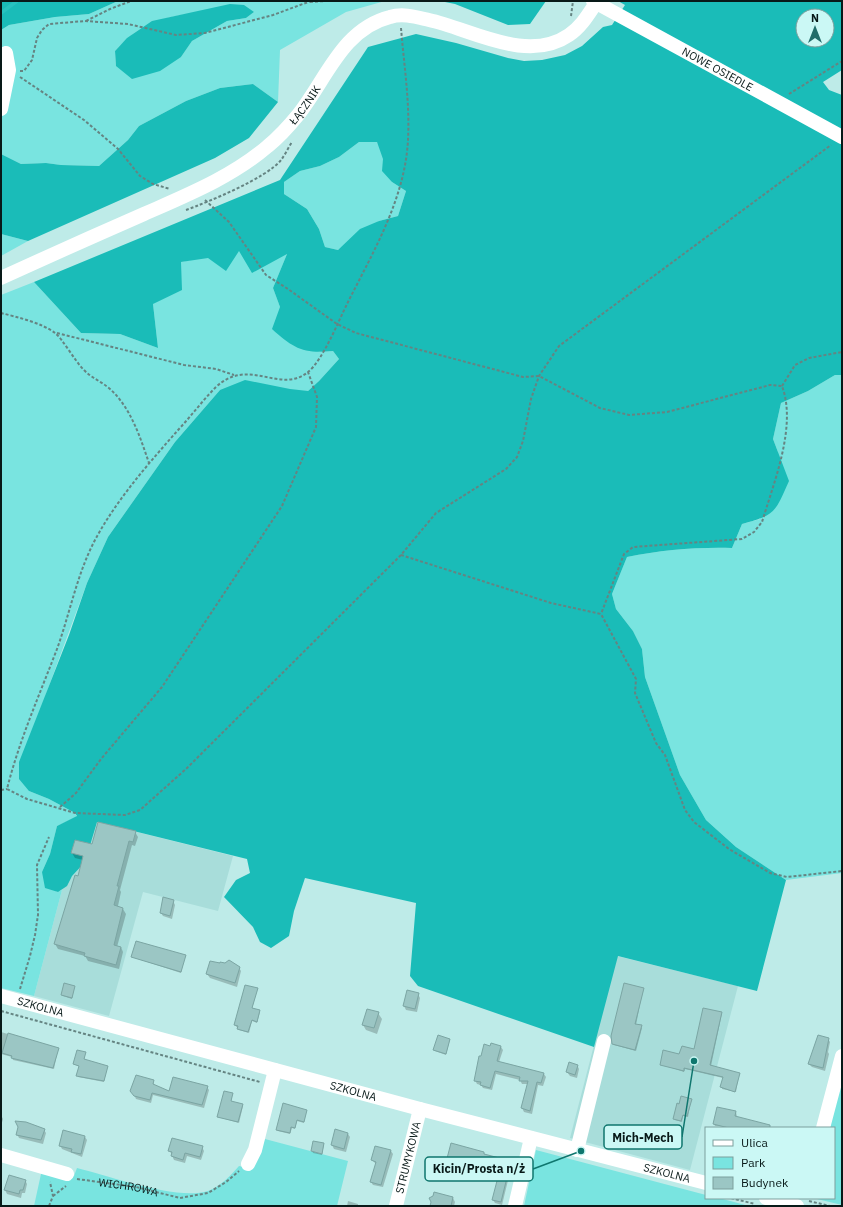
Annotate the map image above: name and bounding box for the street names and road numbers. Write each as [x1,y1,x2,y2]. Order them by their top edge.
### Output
street label: NOWE OSIEDLE [680,44,756,94]
street label: ŁĄCZNIK [285,83,324,128]
street label: SZKOLNA [16,994,65,1020]
street label: SZKOLNA [329,1078,378,1104]
street label: STRUMYKOWA [392,1120,424,1195]
street label: SZKOLNA [642,1160,692,1186]
street label: WICHROWA [98,1175,160,1199]

